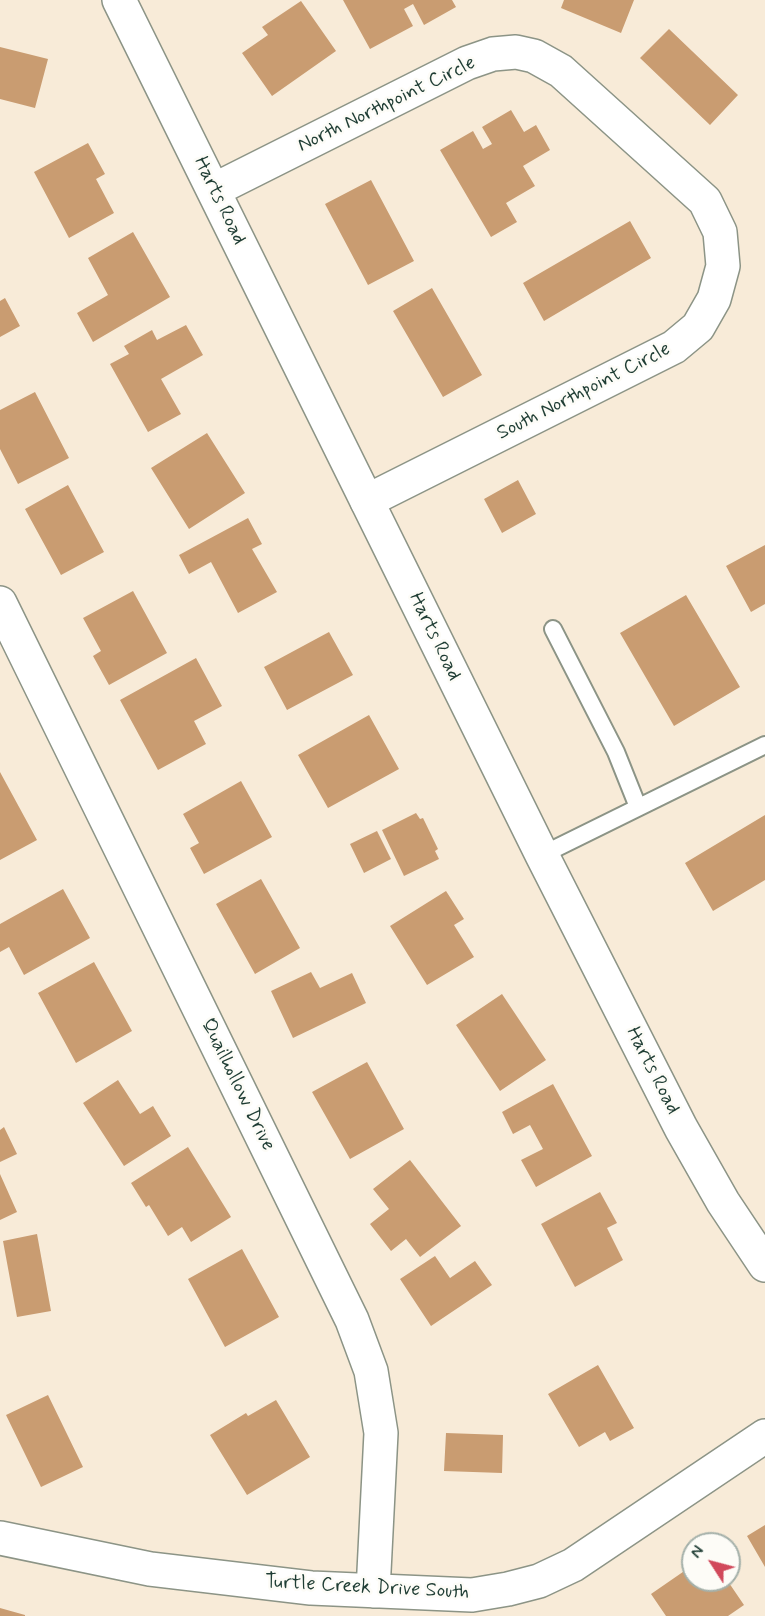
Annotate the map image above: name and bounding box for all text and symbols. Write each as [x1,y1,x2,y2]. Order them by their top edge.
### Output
street label: North Northpoint Circle [294,52,480,158]
street label: Harts Road [187,153,251,249]
street label: South Northpoint Circle [493,338,675,446]
street label: Harts Road [402,589,466,685]
street label: Quailhollow Drive [195,1015,279,1155]
street label: Harts Road [620,1023,684,1119]
north arrow [681,1532,741,1592]
text: N [686,1542,709,1563]
street label: Turtle Creek Drive South [264,1571,470,1605]

